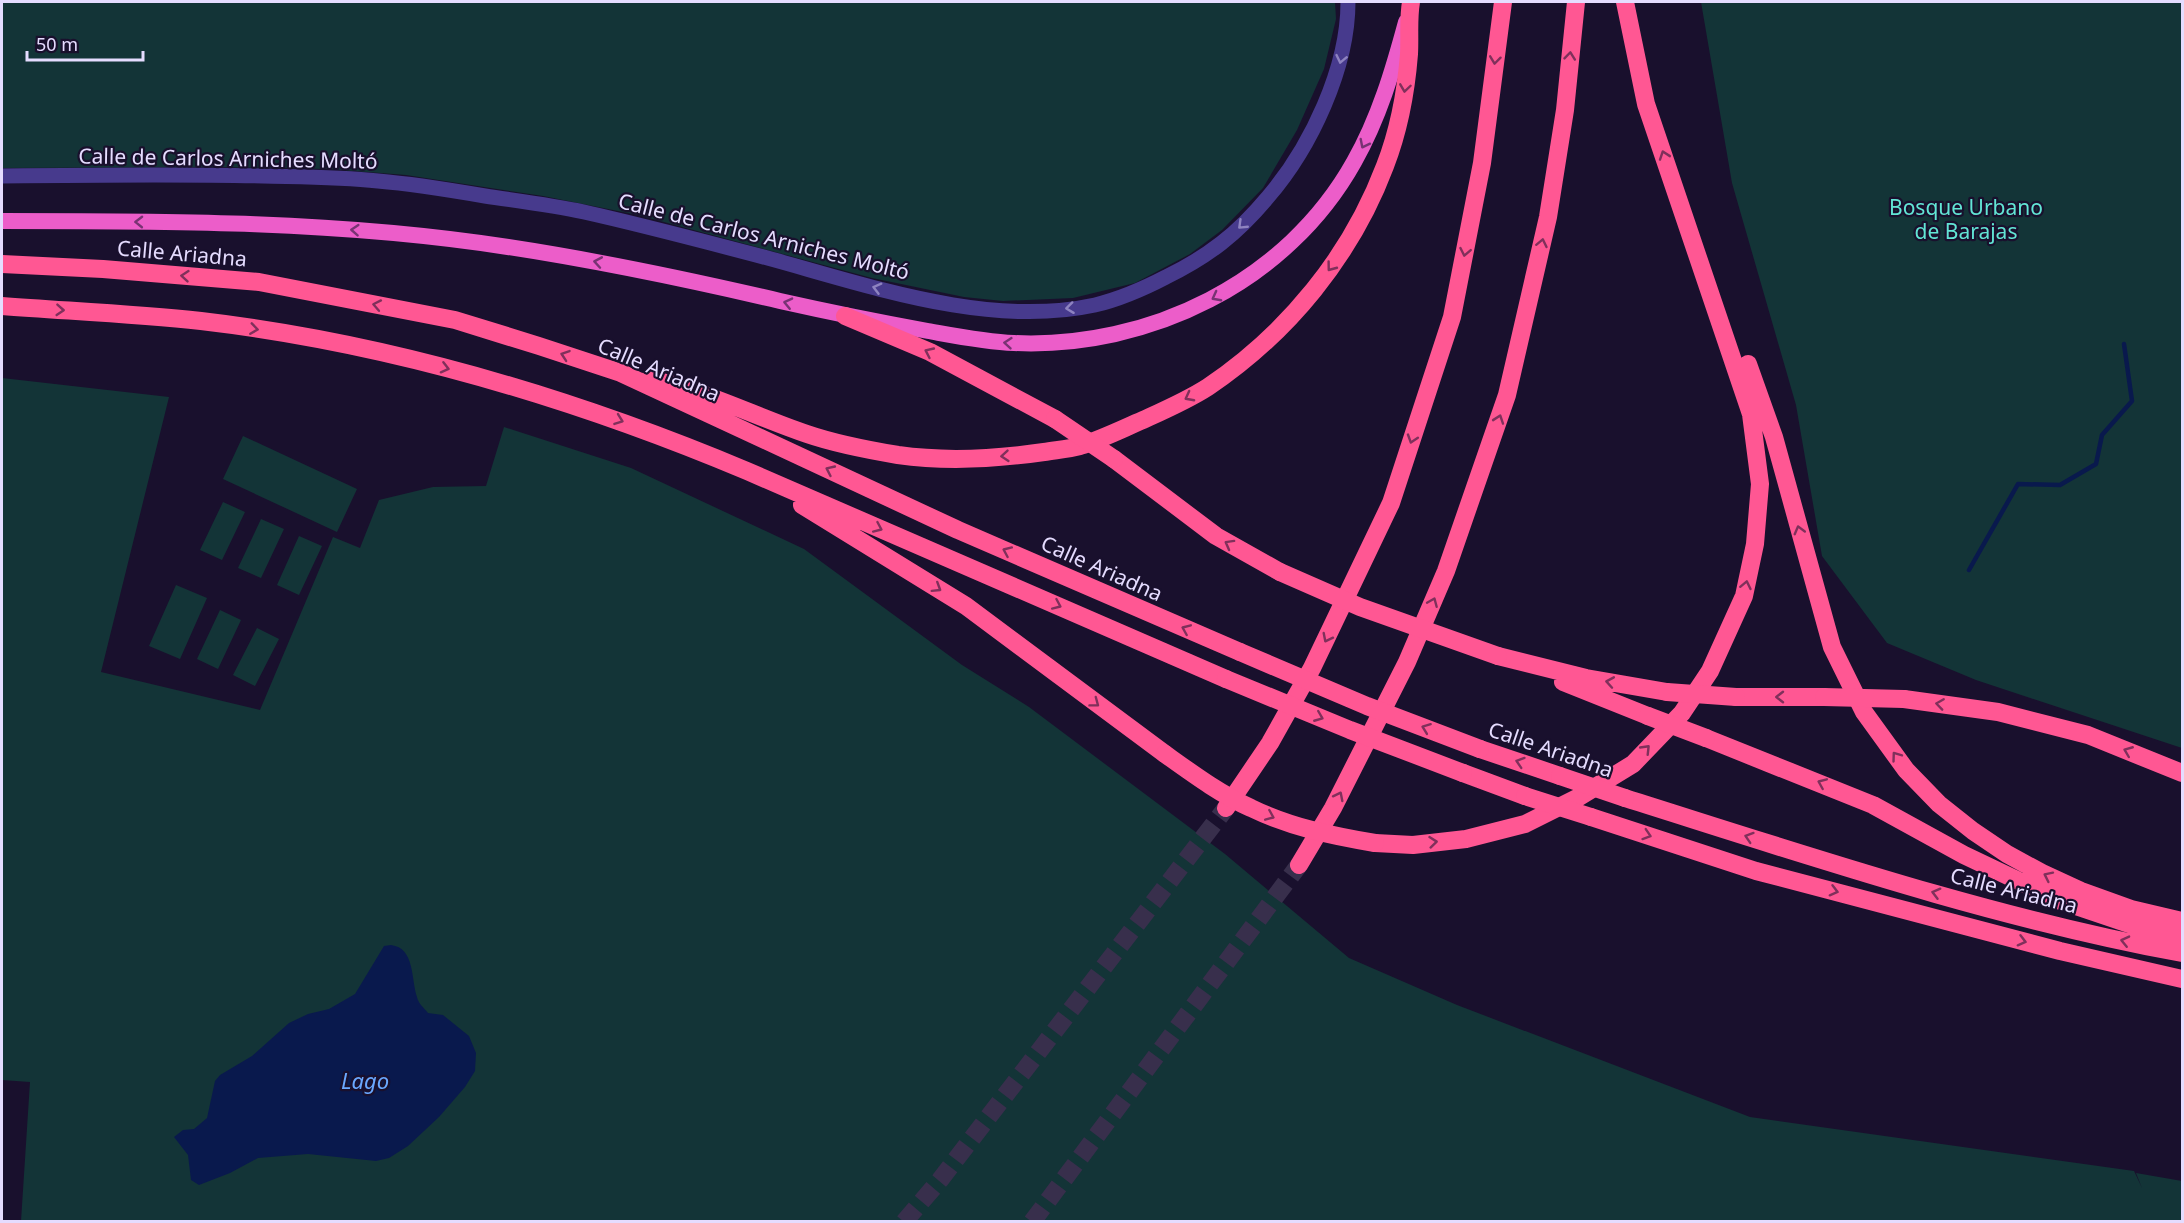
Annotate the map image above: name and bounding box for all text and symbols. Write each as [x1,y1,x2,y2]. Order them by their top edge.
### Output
scale bar [27,24,142,62]
text: 50 m [36,32,78,56]
one-way arrow [1563,51,1576,60]
one-way arrow [1335,54,1348,64]
one-way arrow [1490,55,1502,64]
one-way arrow [1399,84,1411,93]
one-way arrow [1359,137,1371,148]
street label: Calle de Carlos Arniches Moltó [78,141,378,175]
one-way arrow [1658,150,1671,161]
street label: Calle de Carlos Arniches Moltó [615,186,913,286]
park label: Bosque Urbano de Barajas [1889,193,2043,245]
one-way arrow [135,216,144,229]
one-way arrow [1239,218,1249,229]
one-way arrow [350,224,359,237]
street label: Calle Ariadna [116,233,248,273]
one-way arrow [1535,238,1548,248]
one-way arrow [1459,247,1472,257]
one-way arrow [593,256,603,269]
one-way arrow [1328,260,1339,271]
one-way arrow [180,270,189,283]
one-way arrow [873,283,883,296]
one-way arrow [1212,290,1222,301]
one-way arrow [783,297,793,310]
one-way arrow [372,299,382,312]
one-way arrow [1065,301,1074,314]
one-way arrow [55,304,64,317]
one-way arrow [249,323,258,335]
street label: Calle Ariadna [594,331,724,407]
one-way arrow [1004,336,1013,349]
one-way arrow [924,347,935,359]
one-way arrow [560,349,571,362]
one-way arrow [440,361,450,374]
one-way arrow [1184,390,1195,402]
one-way arrow [613,412,623,425]
one-way arrow [1491,414,1504,425]
one-way arrow [1407,433,1419,444]
one-way arrow [1000,450,1009,463]
one-way arrow [825,466,836,478]
one-way arrow [871,520,882,532]
one-way arrow [1793,525,1806,535]
street label: Calle Ariadna [1037,529,1167,607]
one-way arrow [1225,539,1235,551]
one-way arrow [1003,547,1014,559]
one-way arrow [1739,580,1752,590]
one-way arrow [930,581,941,592]
one-way arrow [1426,597,1438,608]
one-way arrow [1050,598,1061,610]
one-way arrow [1181,624,1192,636]
one-way arrow [1323,631,1335,642]
one-way arrow [1605,676,1615,689]
one-way arrow [1775,691,1784,703]
one-way arrow [1088,695,1099,706]
one-way arrow [1935,698,1945,711]
one-way arrow [1312,710,1323,722]
street label: Calle Ariadna [1485,715,1617,783]
one-way arrow [1421,723,1432,736]
one-way arrow [1639,746,1650,757]
one-way arrow [2124,746,2135,758]
one-way arrow [1892,752,1903,763]
one-way arrow [1515,757,1526,770]
one-way arrow [1817,779,1828,791]
one-way arrow [1332,792,1343,803]
one-way arrow [1263,809,1274,821]
one-way arrow [1641,828,1652,841]
one-way arrow [1744,832,1755,844]
one-way arrow [1429,836,1438,849]
street label: Calle Ariadna [1947,861,2081,919]
one-way arrow [2043,871,2054,883]
one-way arrow [1829,884,1839,897]
one-way arrow [1931,888,1941,901]
one-way arrow [2017,934,2027,947]
one-way arrow [2120,935,2130,948]
water label: Lago [341,1065,389,1095]

